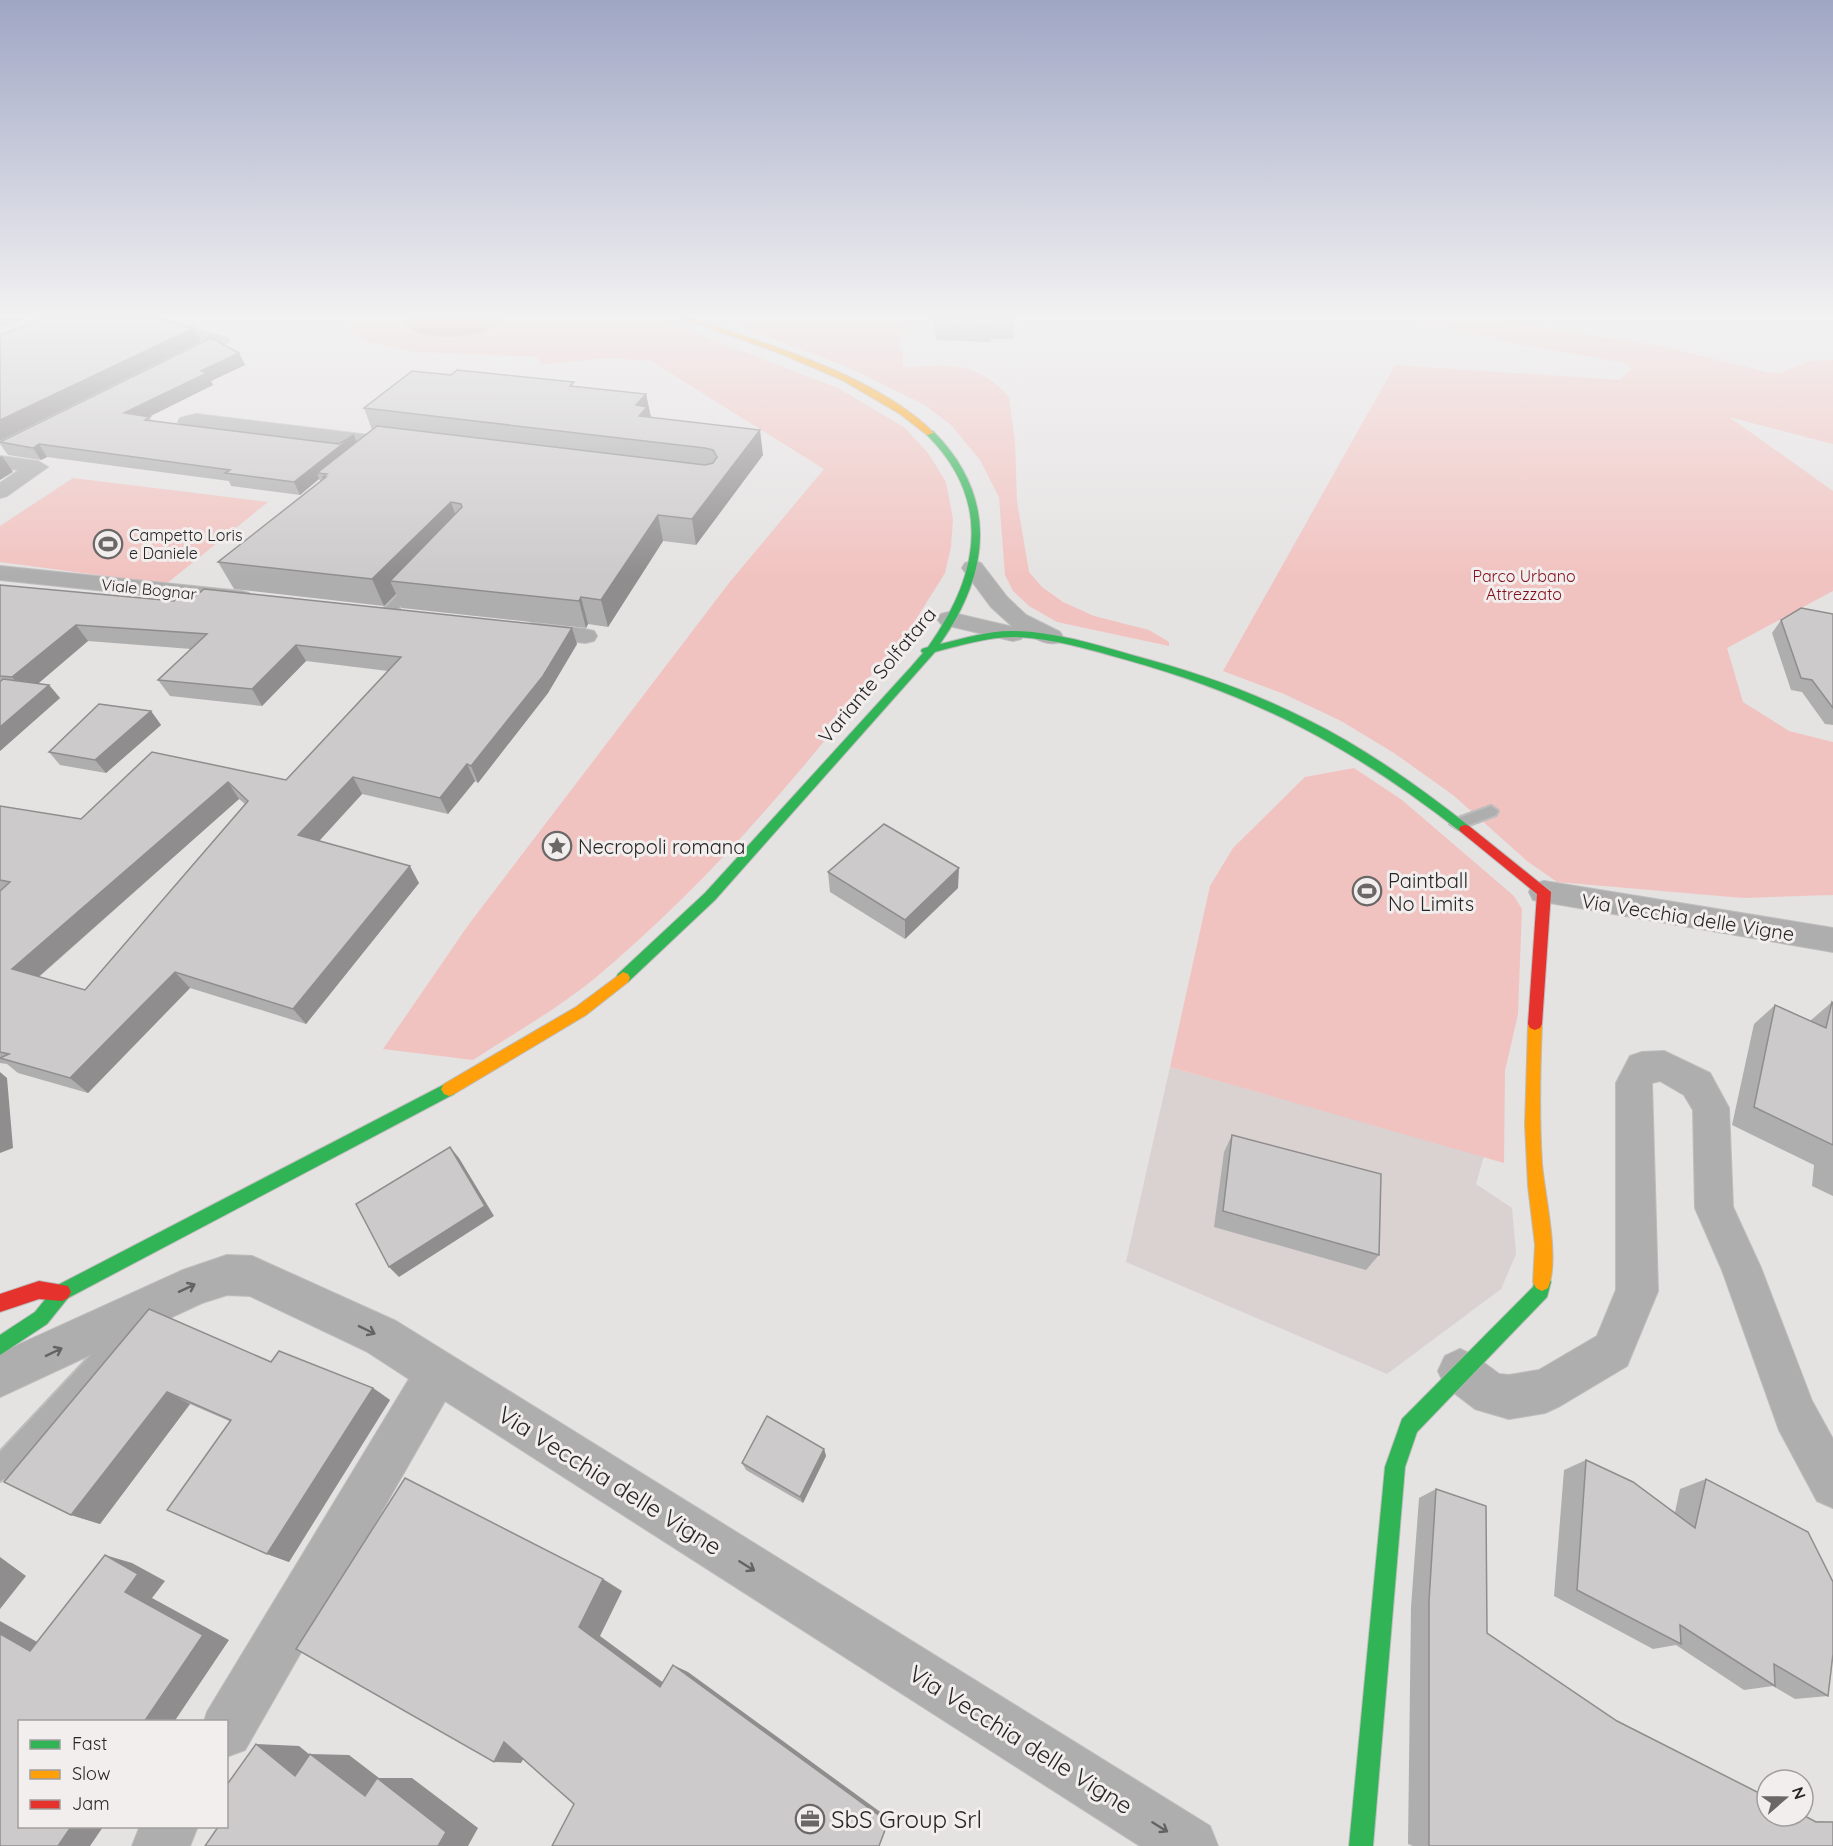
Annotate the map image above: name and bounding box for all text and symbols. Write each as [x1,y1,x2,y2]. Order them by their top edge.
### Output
place label: Campetto Loris e Daniele [129,525,243,563]
sports icon: Campetto Loris e Daniele [92,528,124,560]
park label: Parco Urbano Attrezzato [1472,566,1576,604]
street label: Viale Bognar [100,574,198,604]
street label: Variante Solfatara [813,602,941,748]
place icon: Necropoli romana [541,830,573,862]
place label: Necropoli romana [578,834,745,859]
place label: Paintball No Limits [1388,868,1474,916]
sports icon: Paintball No Limits [1351,875,1383,907]
street label: Via Vecchia delle Vigne [1580,888,1796,946]
one-way arrow [177,1282,195,1294]
one-way arrow [358,1325,376,1336]
one-way arrow [44,1346,62,1358]
street label: Via Vecchia delle Vigne [492,1399,728,1561]
one-way arrow [738,1561,755,1573]
street label: Via Vecchia delle Vigne [903,1658,1139,1820]
legend [18,1720,228,1828]
text: Fast [72,1732,107,1755]
text: Slow [72,1762,110,1785]
north arrow [1755,1768,1815,1828]
text: N [1788,1784,1811,1802]
text: Jam [72,1792,110,1815]
office icon: SbS Group Srl [794,1803,826,1835]
place label: SbS Group Srl [831,1804,982,1834]
one-way arrow [1152,1821,1168,1833]

